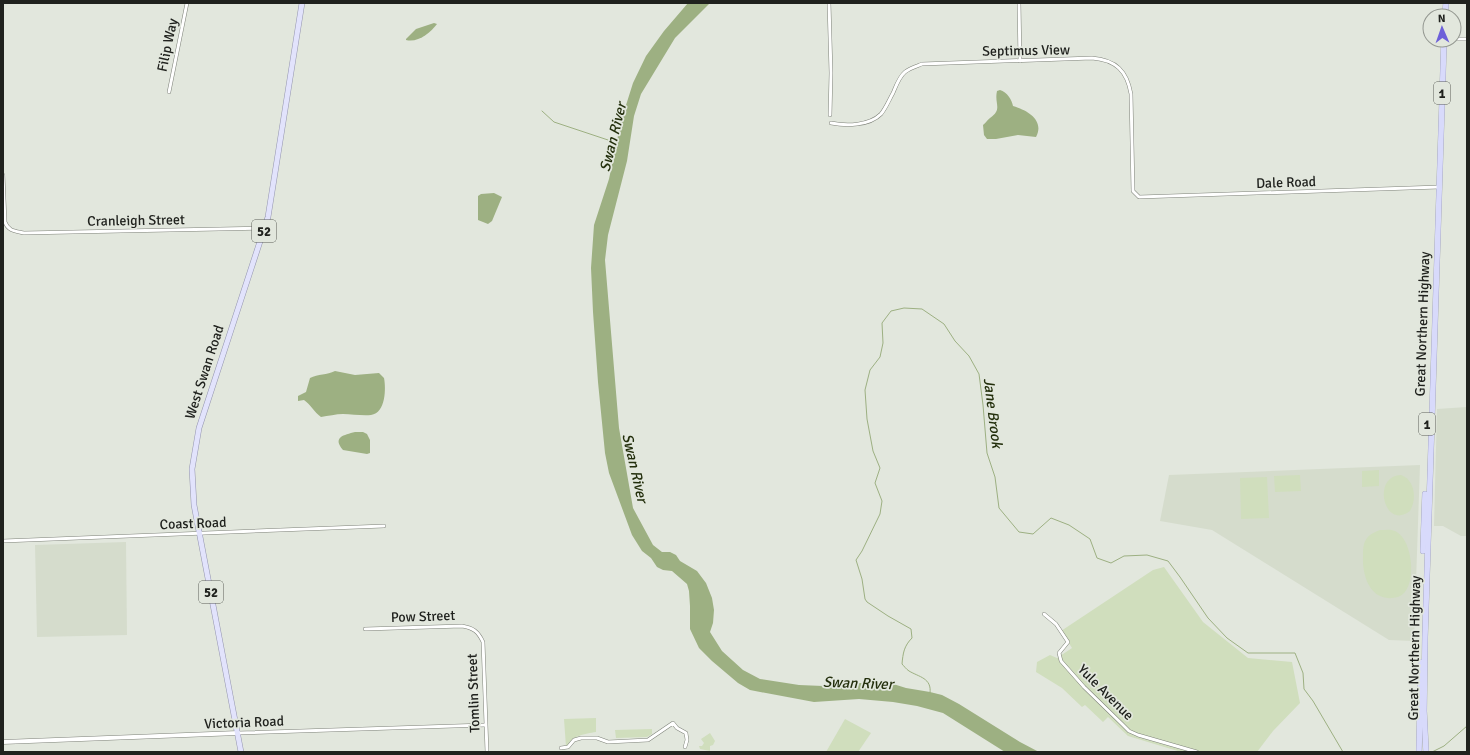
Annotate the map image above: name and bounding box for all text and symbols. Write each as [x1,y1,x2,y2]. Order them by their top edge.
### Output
north arrow [1422,8,1462,48]
text: N [1438,12,1446,25]
street label: Filip Way [154,16,182,73]
street label: Septimus View [982,41,1070,60]
road number: 1 [1434,82,1450,104]
water label: Swan River [596,98,631,173]
street label: Dale Road [1256,173,1316,192]
street label: Cranleigh Street [87,211,185,230]
road number: 52 [252,220,276,242]
street label: Great Northern Highway [1411,251,1434,397]
street label: West Swan Road [181,323,228,421]
water label: Jane Brook [980,377,1006,450]
road number: 1 [1419,413,1435,435]
water label: Swan River [618,432,652,507]
street label: Coast Road [159,514,227,533]
street label: Great Northern Highway [1405,575,1424,721]
road number: 52 [199,581,223,603]
street label: Pow Street [391,607,456,626]
street label: Tomlin Street [464,653,483,733]
street label: Yule Avenue [1074,661,1137,724]
water label: Swan River [822,673,896,693]
street label: Victoria Road [204,713,284,732]

